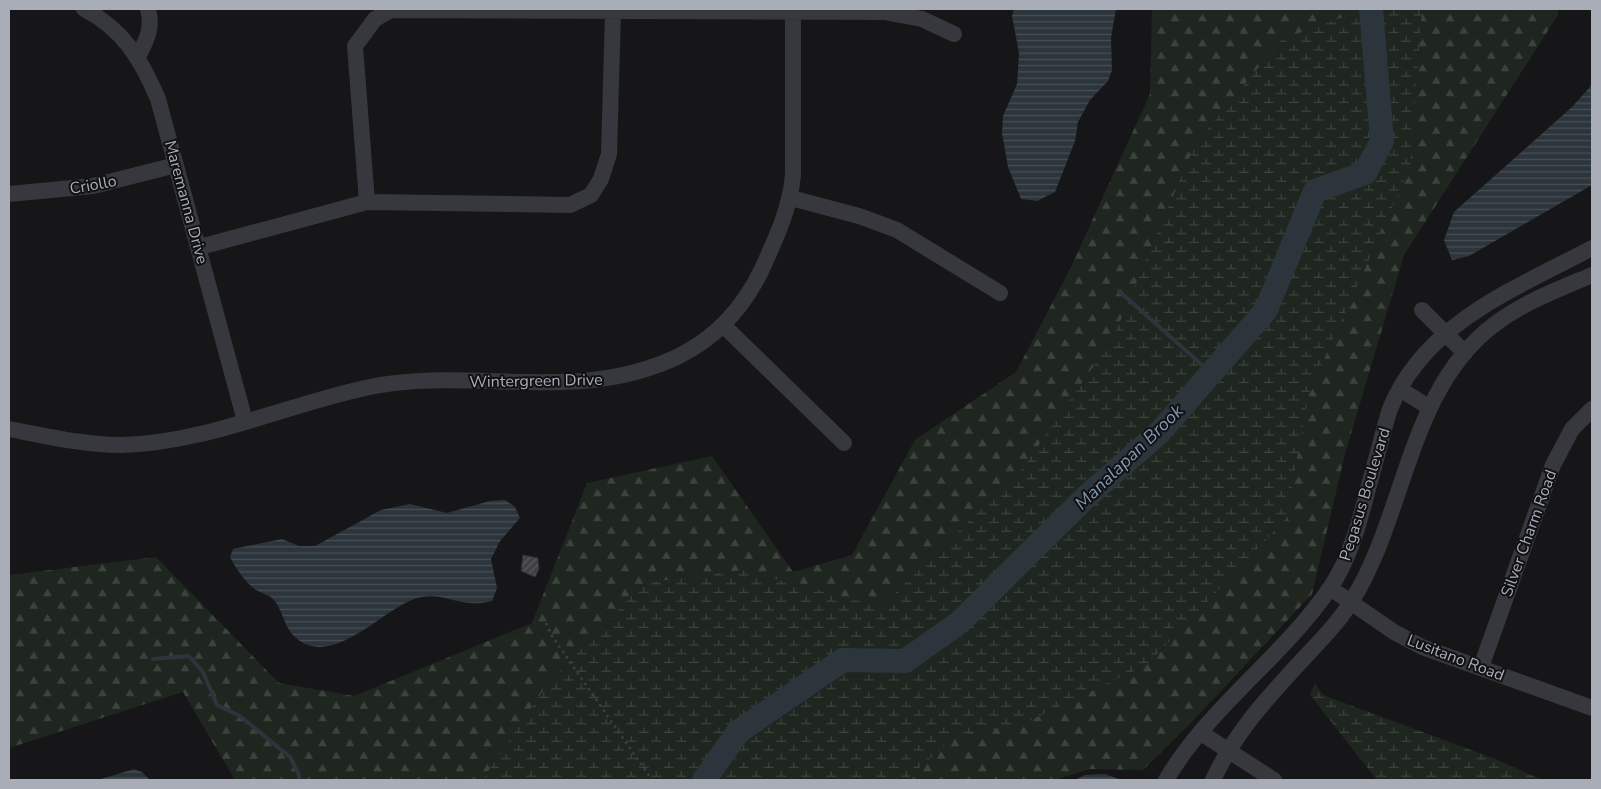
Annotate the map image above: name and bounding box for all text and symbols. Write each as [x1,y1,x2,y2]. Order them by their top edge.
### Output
street label: Maremanna Drive [159,138,213,267]
street label: Criollo [68,170,119,200]
street label: Wintergreen Drive [469,369,603,393]
water label: Manalapan Brook [1070,398,1189,515]
street label: Pegasus Boulevard [1334,425,1396,563]
street label: Silver Charm Road [1496,467,1562,600]
street label: Lusitano Road [1404,629,1507,687]

